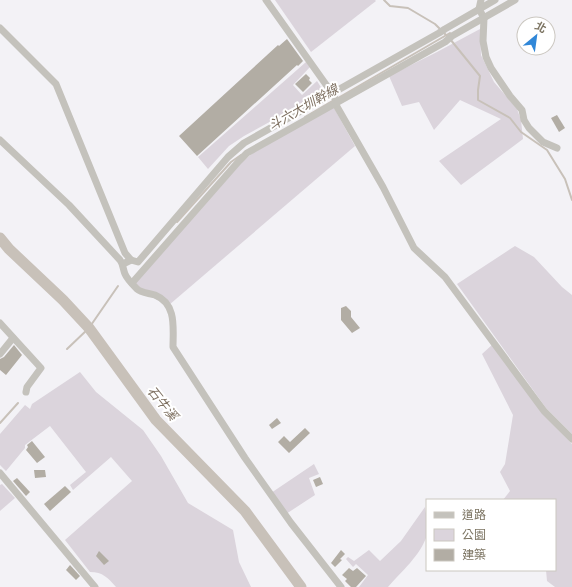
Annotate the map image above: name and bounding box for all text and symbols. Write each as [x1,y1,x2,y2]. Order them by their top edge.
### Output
north arrow [516,16,556,56]
text: 北 [533,19,549,36]
water label: 斗六大圳幹線 [266,80,343,134]
water label: 石牛溪 [144,383,182,425]
legend [426,499,556,571]
text: 道路 [462,508,486,523]
text: 公園 [462,528,486,543]
text: 建築 [462,548,486,563]

